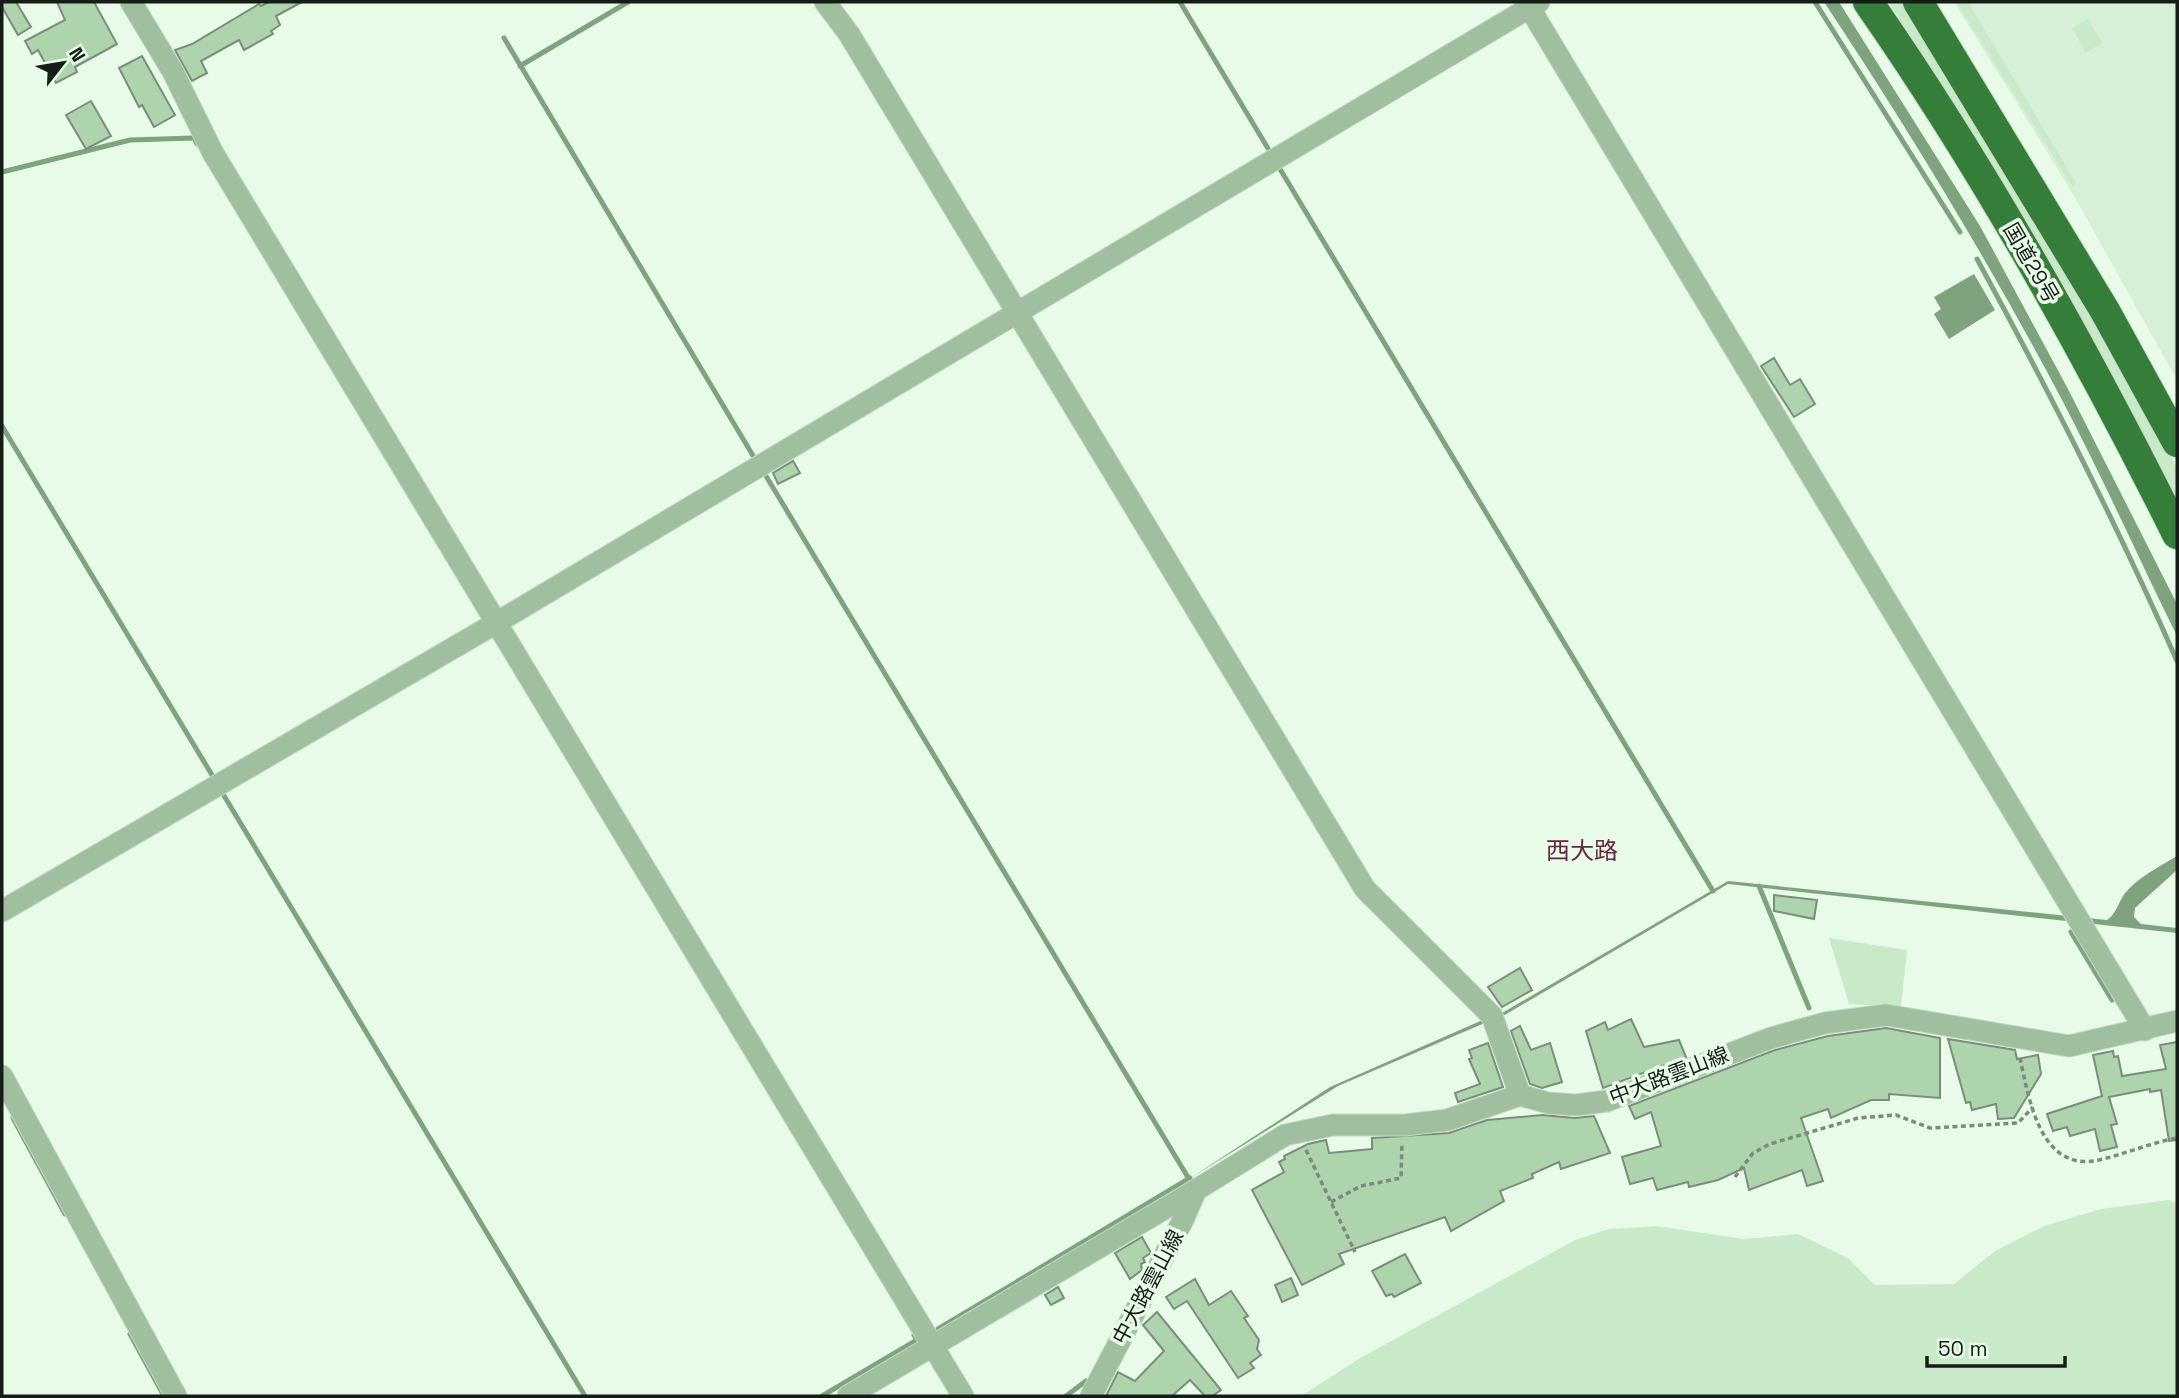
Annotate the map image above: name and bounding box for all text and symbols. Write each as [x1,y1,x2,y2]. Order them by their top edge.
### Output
north arrow [28,28,98,98]
text: N [63,43,91,66]
street label: 国道29号 [1998,218,2065,308]
district label: 西大路 [1546,835,1618,866]
street label: 中大路雲山線 [1605,1040,1732,1111]
street label: 中大路雲山線 [1106,1225,1189,1349]
scale bar [1927,1324,2065,1368]
text: 50 m [1938,1335,1988,1362]

